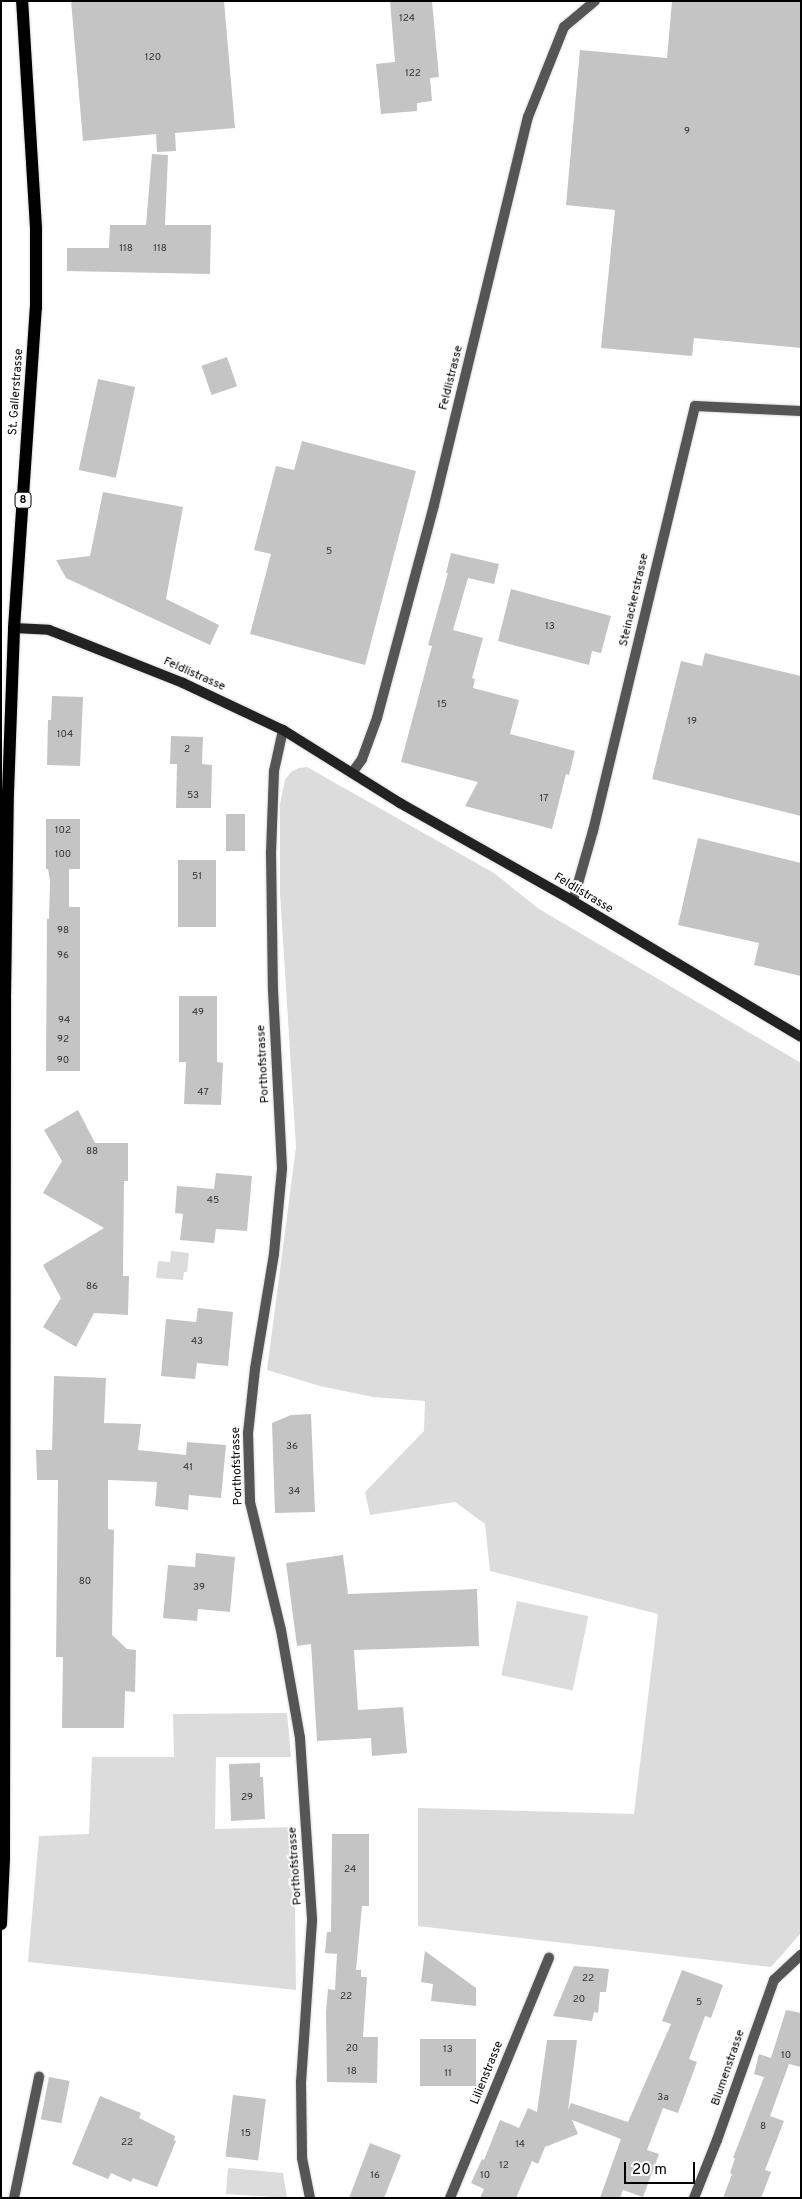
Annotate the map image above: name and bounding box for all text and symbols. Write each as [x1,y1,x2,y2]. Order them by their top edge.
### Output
house number: 124 [399,13,415,25]
house number: 120 [145,52,161,64]
house number: 122 [405,68,421,80]
house number: 9 [684,126,690,138]
house number: 118 [119,243,133,255]
house number: 118 [153,243,167,255]
street label: Feldlistrasse [437,344,467,412]
street label: St. Gallerstrasse [7,348,27,436]
road number: 8 [14,492,32,508]
house number: 5 [326,546,332,558]
street label: Steinackerstrasse [617,552,653,648]
house number: 13 [545,621,555,633]
street label: Feldlistrasse [161,655,227,695]
house number: 15 [437,699,447,711]
house number: 19 [687,716,697,728]
house number: 104 [57,729,73,741]
house number: 2 [184,744,190,756]
house number: 53 [187,790,199,802]
house number: 17 [540,793,548,805]
house number: 102 [55,825,71,837]
house number: 100 [55,849,71,861]
house number: 51 [192,871,202,883]
street label: Feldlistrasse [551,871,615,917]
house number: 98 [57,925,69,937]
house number: 96 [57,950,69,962]
house number: 49 [192,1007,204,1019]
house number: 94 [58,1015,70,1027]
street label: Porthofstrasse [255,1024,273,1104]
house number: 92 [57,1034,69,1046]
house number: 90 [57,1055,69,1067]
house number: 47 [197,1087,209,1099]
house number: 88 [86,1146,98,1158]
house number: 45 [207,1195,219,1207]
house number: 86 [86,1281,98,1293]
house number: 43 [191,1336,203,1348]
street label: Porthofstrasse [229,1427,247,1505]
house number: 36 [286,1441,298,1453]
house number: 41 [183,1462,193,1474]
house number: 34 [288,1486,300,1498]
house number: 80 [79,1576,91,1588]
house number: 39 [193,1582,205,1594]
house number: 29 [241,1792,253,1804]
street label: Porthofstrasse [286,1826,306,1906]
house number: 24 [344,1864,356,1876]
house number: 22 [582,1973,594,1985]
house number: 22 [340,1991,352,2003]
house number: 20 [573,1994,585,2006]
house number: 5 [696,1997,702,2009]
street label: Blumenstrasse [709,2028,749,2108]
street label: Lilienstrasse [469,2039,507,2107]
house number: 20 [346,2043,358,2055]
house number: 13 [443,2044,453,2056]
house number: 10 [781,2050,791,2062]
house number: 18 [347,2066,357,2078]
house number: 11 [444,2068,452,2080]
house number: 3a [657,2092,669,2104]
house number: 8 [760,2121,766,2133]
house number: 15 [241,2128,251,2140]
house number: 22 [121,2137,133,2149]
house number: 14 [515,2139,525,2151]
scale bar [627,2152,698,2184]
house number: 12 [499,2160,509,2172]
text: 20 m [632,2161,667,2180]
house number: 16 [370,2170,380,2182]
house number: 10 [480,2170,490,2182]

